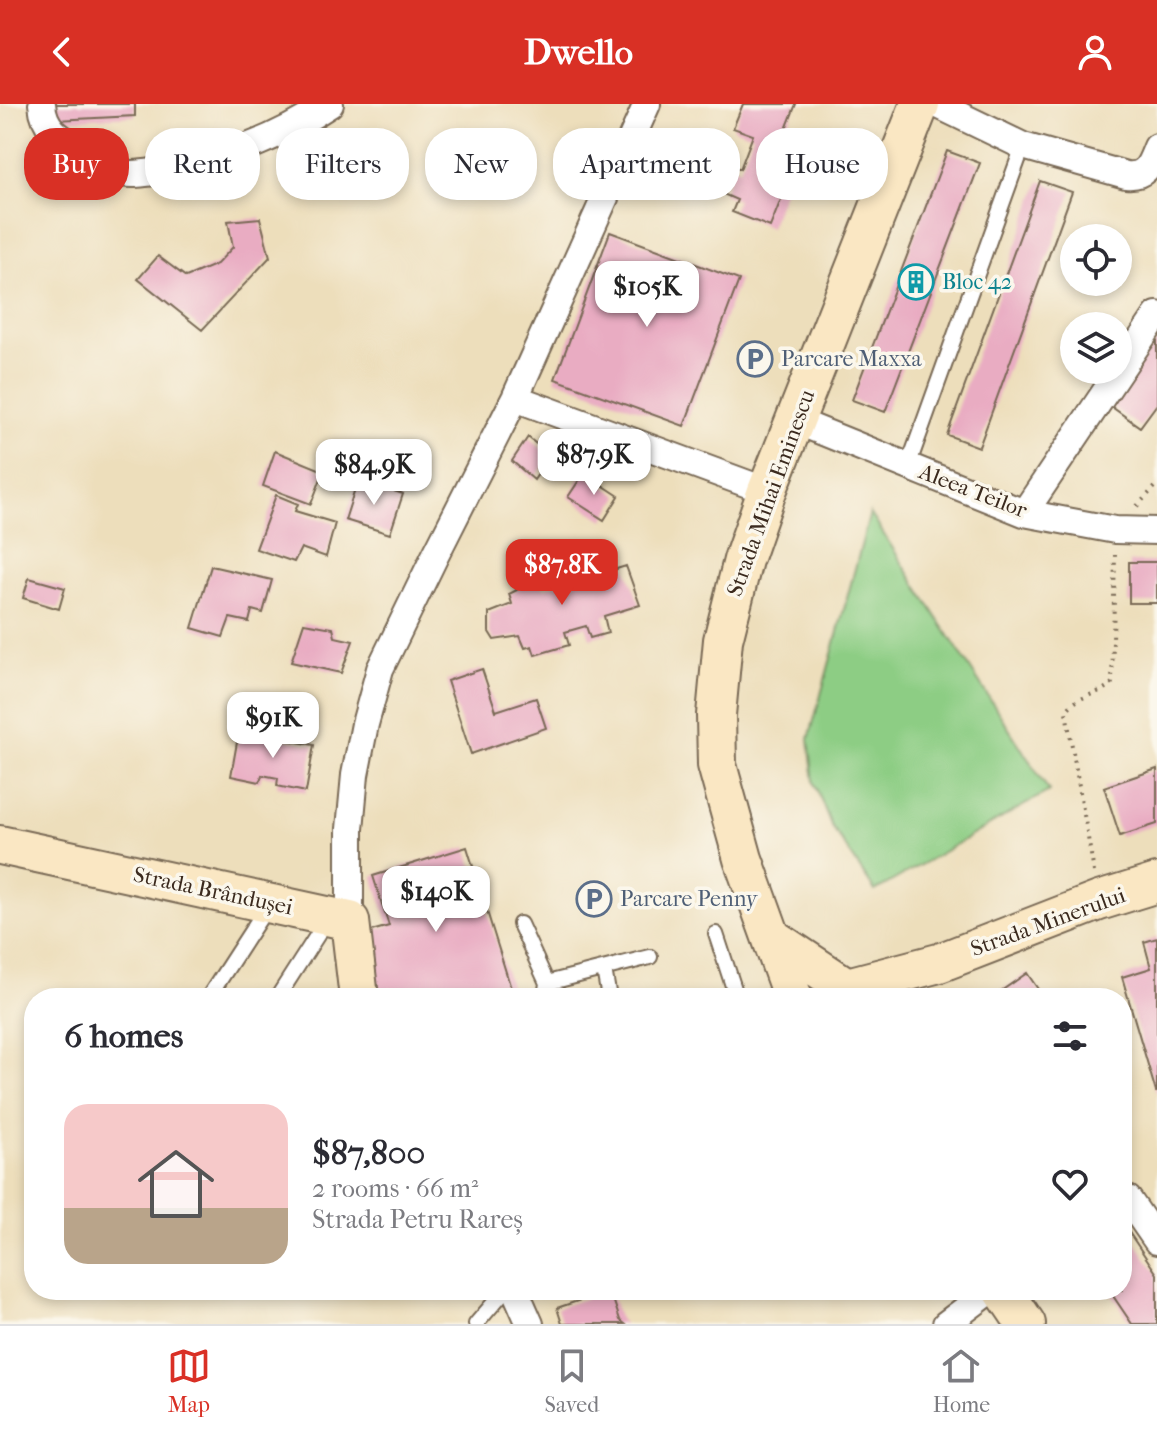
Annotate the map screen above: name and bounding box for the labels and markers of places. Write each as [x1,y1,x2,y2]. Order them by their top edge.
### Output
pin: $105K [591,261,703,329]
building icon: Bloc 42 [897,263,935,301]
place label: Bloc 42 [942,269,1012,295]
parking icon: Parcare Maxxa [736,340,774,378]
place label: Parcare Maxxa [781,346,923,372]
pin: $87.9K [529,429,659,497]
pin: $84.9K [309,439,439,507]
pin: $87.8K [497,539,627,607]
pin: $91K [226,692,320,760]
pin: $140K [380,866,492,934]
parking icon: Parcare Penny [575,880,613,918]
place label: Parcare Penny [620,886,759,912]

